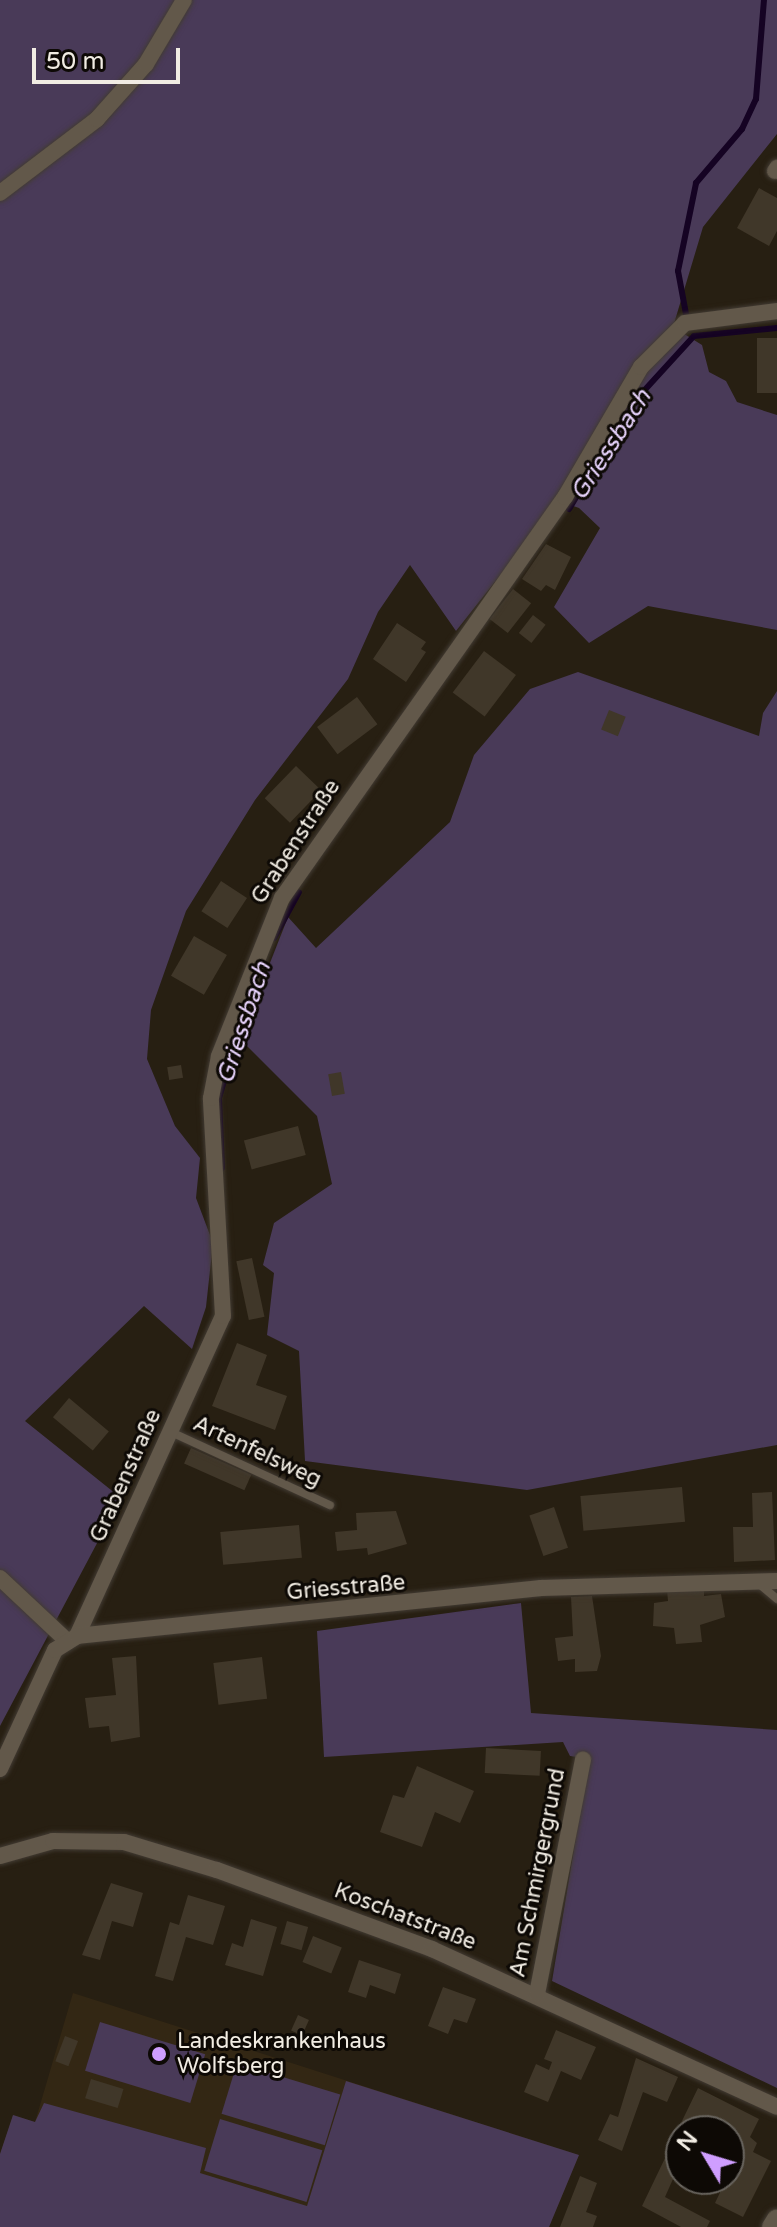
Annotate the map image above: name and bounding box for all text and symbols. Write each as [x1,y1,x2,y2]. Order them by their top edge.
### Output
scale bar [36,32,184,82]
text: 50 m [46,47,104,76]
water label: Griessbach [565,384,657,506]
street label: Grabenstraße [246,775,346,909]
water label: Griessbach [211,959,277,1087]
street label: Grabenstraße [85,1405,167,1547]
street label: Artenfelsweg [189,1411,325,1493]
street label: Griesstraße [286,1570,406,1606]
street label: Am Schmirgergrund [505,1766,571,1980]
street label: Koschatstraße [330,1878,480,1956]
place label: Landeskrankenhaus Wolfsberg [177,2028,386,2080]
marker: Landeskrankenhaus Wolfsberg [148,2043,170,2065]
north arrow [665,2115,745,2195]
text: N [672,2126,703,2156]

